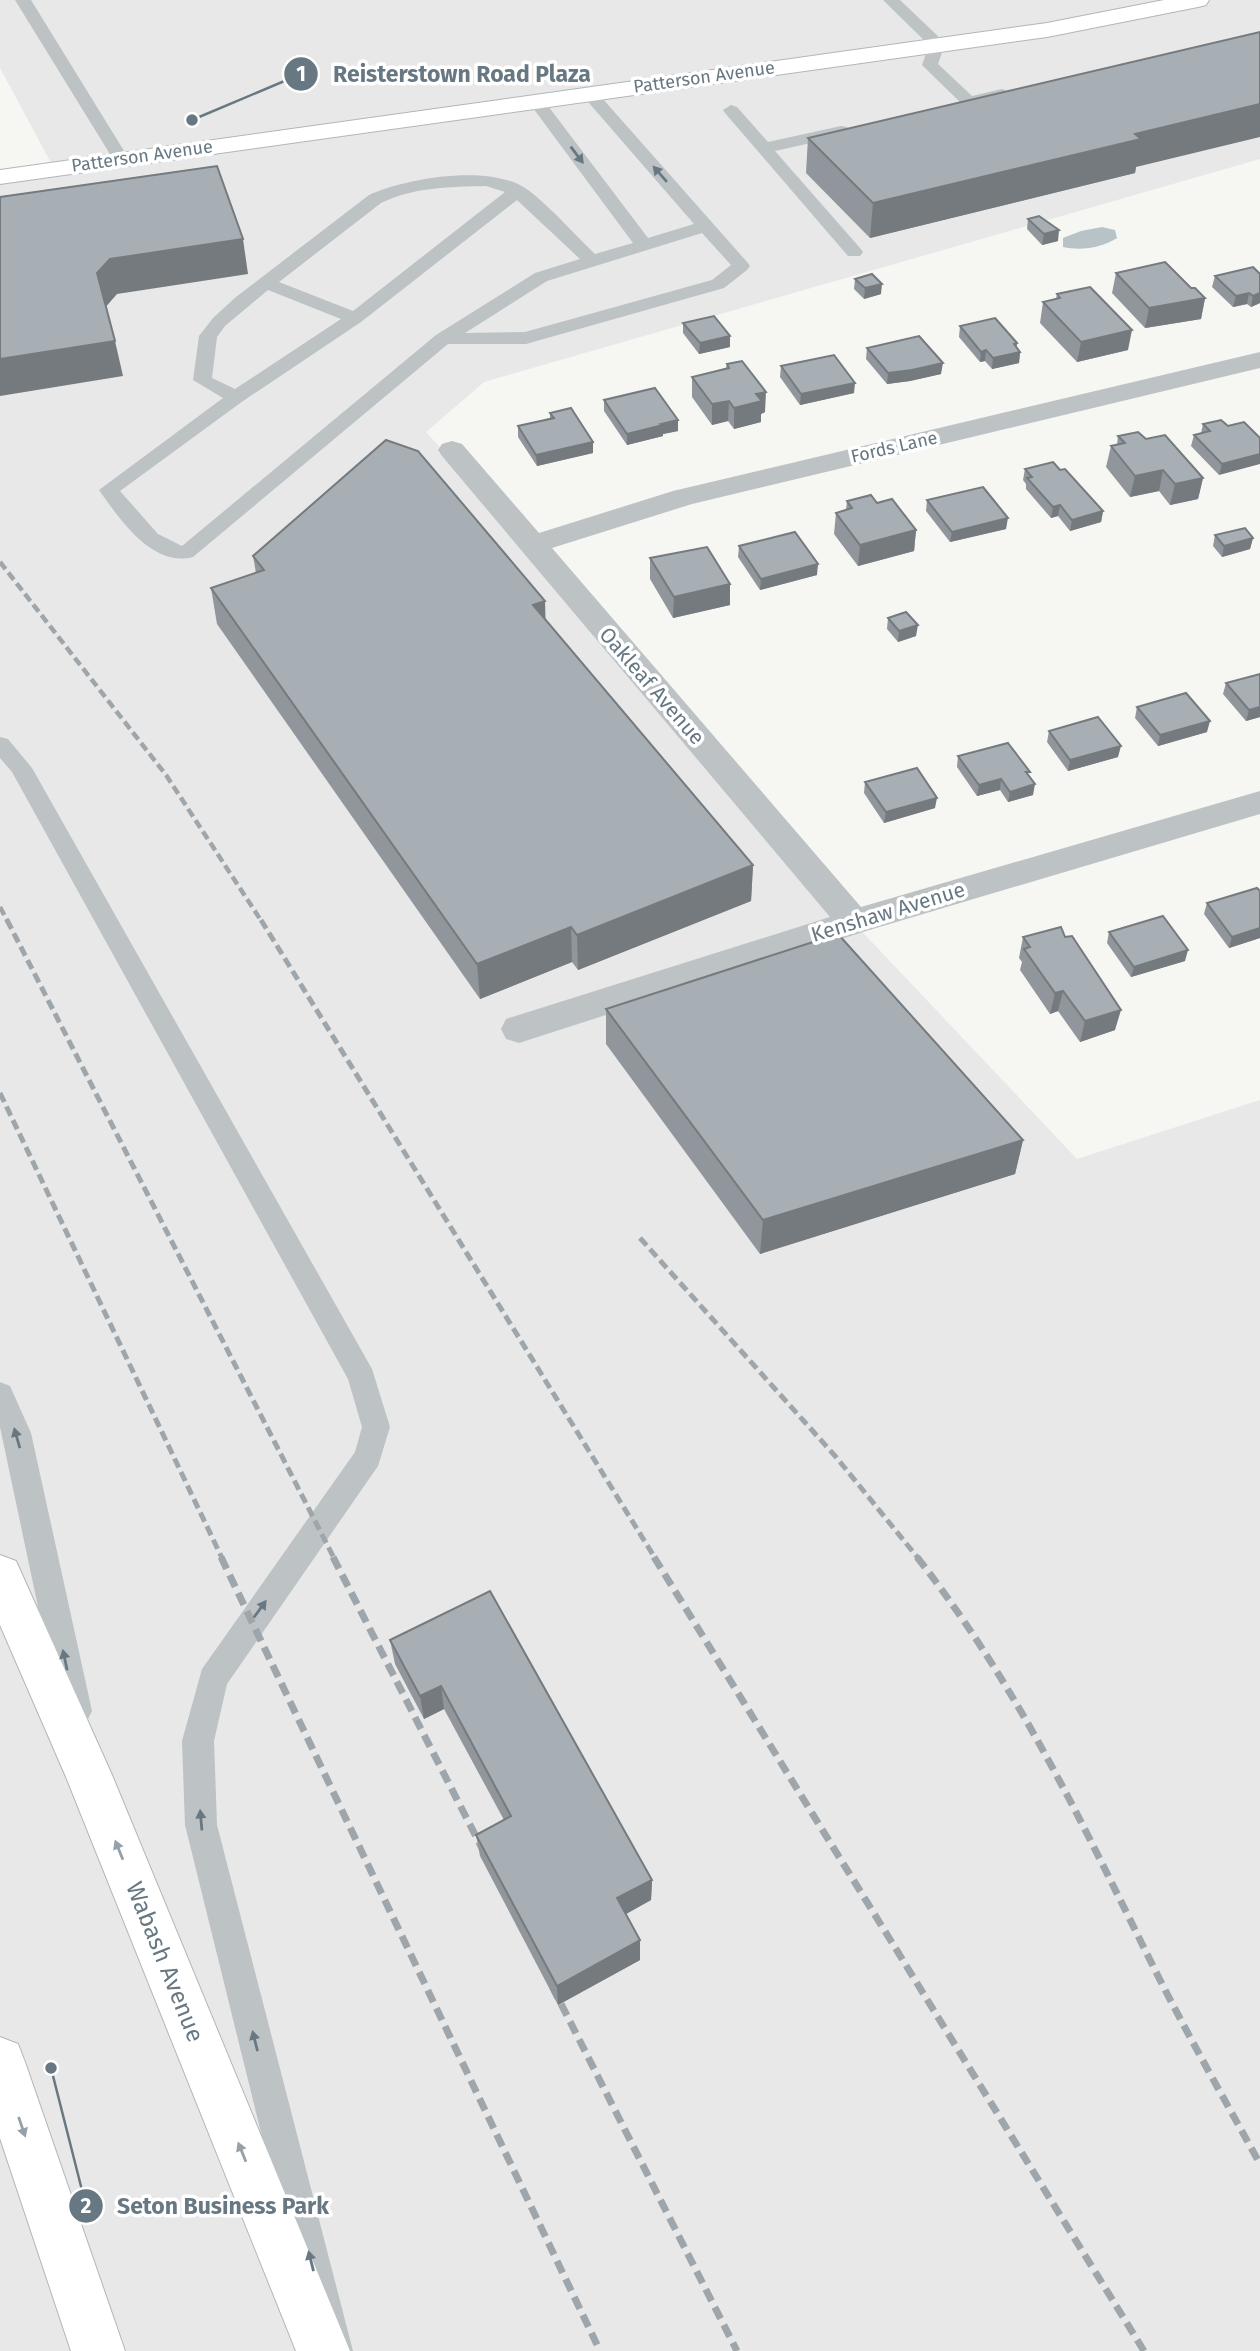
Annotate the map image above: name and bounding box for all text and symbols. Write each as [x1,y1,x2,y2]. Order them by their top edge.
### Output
callout: Reisterstown Road Plaza [284,52,604,96]
street label: Patterson Avenue [632,56,776,98]
text: Reisterstown Road Plaza [333,60,591,88]
text: 1 [296,61,306,87]
street label: Patterson Avenue [70,135,214,177]
one-way arrow [570,146,584,164]
one-way arrow [653,166,668,183]
street label: Fords Lane [849,426,939,468]
street label: Oakleaf Avenue [594,622,710,750]
street label: Kenshaw Avenue [808,876,968,948]
one-way arrow [11,1426,22,1448]
one-way arrow [253,1600,267,1618]
one-way arrow [59,1649,70,1671]
one-way arrow [195,1809,206,1831]
one-way arrow [114,1839,125,1860]
street label: Wabash Avenue [120,1878,210,2046]
one-way arrow [249,2029,260,2051]
one-way arrow [17,2116,28,2137]
one-way arrow [236,2141,247,2162]
callout: Seton Business Park [68,2184,343,2228]
text: Seton Business Park [117,2192,329,2220]
text: 2 [81,2193,92,2219]
one-way arrow [305,2250,316,2272]

